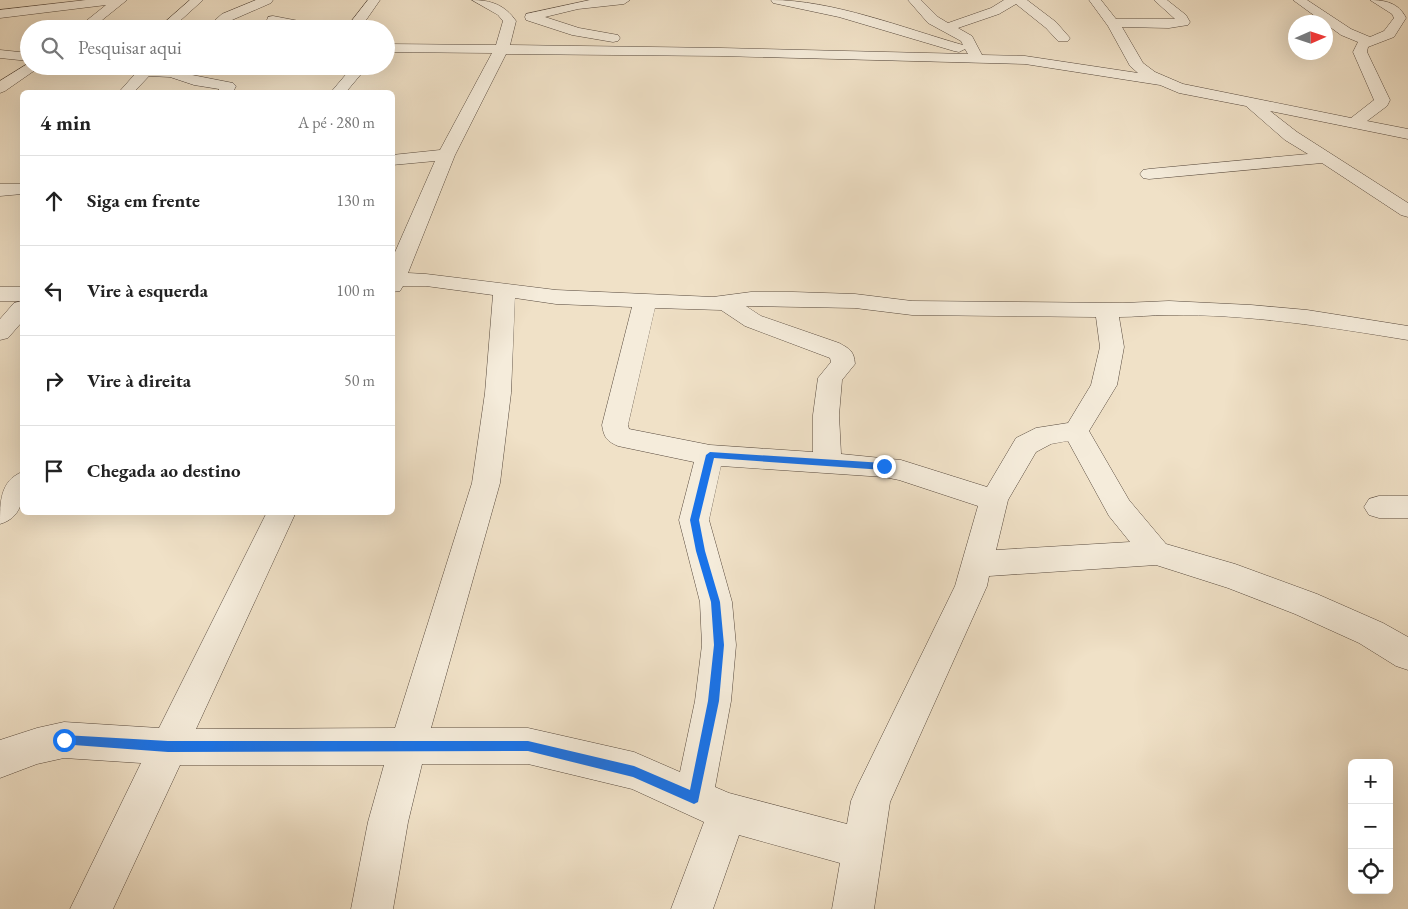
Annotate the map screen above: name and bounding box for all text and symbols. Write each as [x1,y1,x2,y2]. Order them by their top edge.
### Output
north arrow [1288,15,1333,60]
search box [20,20,395,75]
icon: search [38,34,66,62]
text: Pesquisar aqui [78,35,182,60]
text: 4 min [40,109,91,136]
text: A pé · 280 m [298,112,375,133]
icon: ahead [40,187,68,215]
text: Siga em frente [87,188,200,213]
text: 130 m [336,190,375,211]
icon: left [40,277,68,305]
text: Vire à esquerda [87,278,208,303]
text: 100 m [336,280,375,301]
icon: right [40,367,68,395]
text: Vire à direita [87,368,191,393]
text: 50 m [344,370,375,391]
route end [873,455,896,478]
icon: arrive [40,457,68,485]
text: Chegada ao destino [87,458,241,483]
route start [53,729,76,752]
map controls [1348,759,1393,894]
button: + [1348,759,1393,804]
button: − [1348,804,1393,849]
button: locate [1348,849,1393,894]

